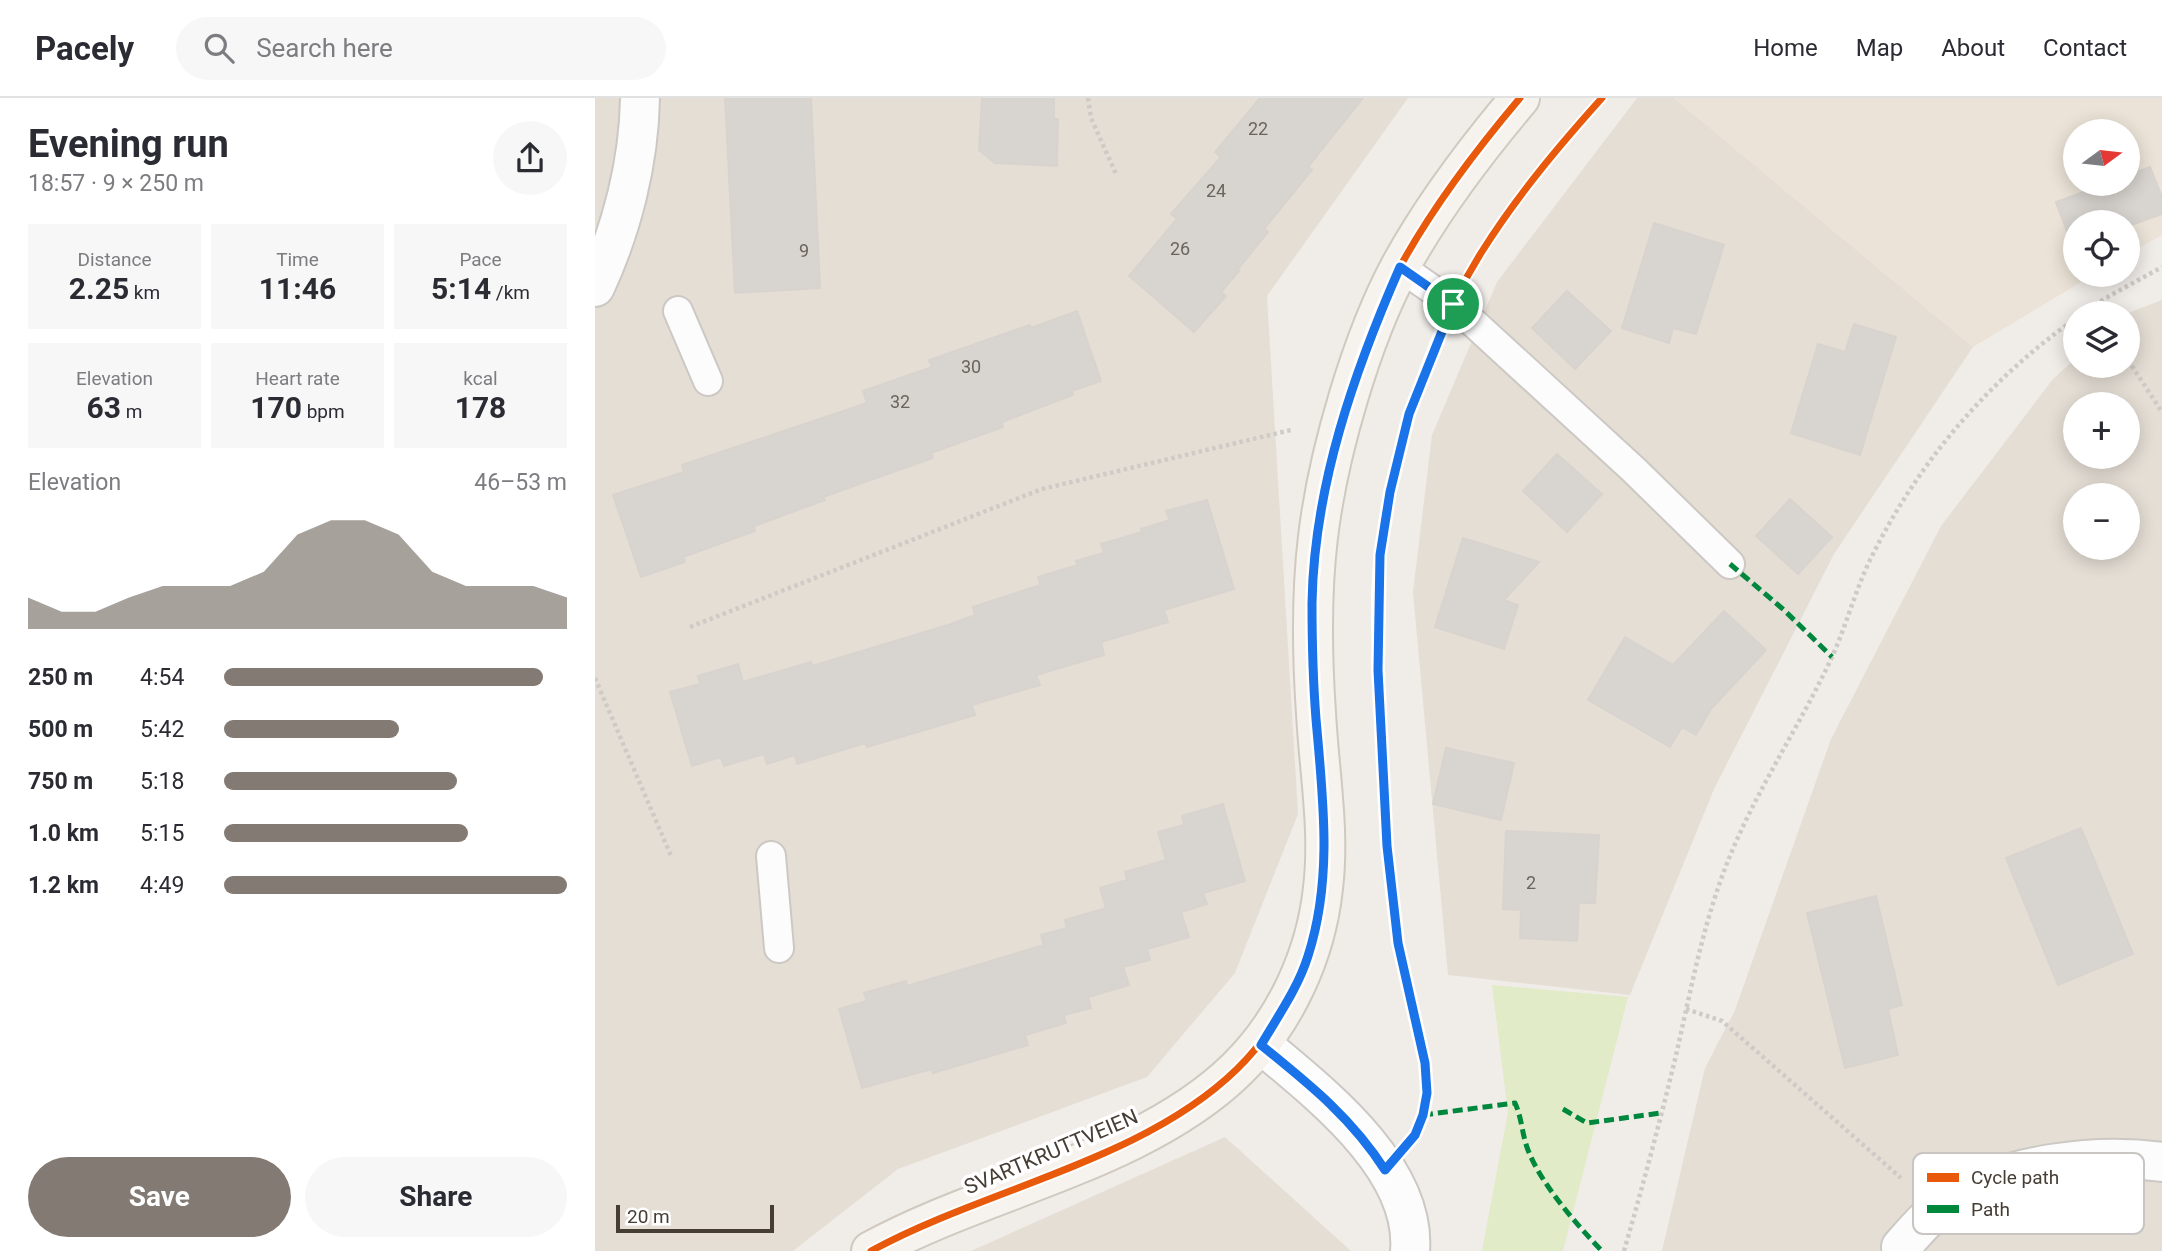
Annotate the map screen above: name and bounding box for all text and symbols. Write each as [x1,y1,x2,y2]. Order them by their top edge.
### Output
search box [176,17,666,80]
text: Pacely [35,29,134,68]
icon: search [200,29,238,67]
text: Search here [256,33,393,63]
text: Home [1753,34,1818,62]
text: Map [1856,34,1903,62]
text: About [1941,34,2005,62]
text: Contact [2043,34,2127,62]
house number: 22 [1248,118,1268,139]
north arrow [2063,119,2140,196]
map controls [2063,119,2140,560]
button: share [493,121,567,195]
text: Evening run [28,122,229,166]
text: 18:57 · 9 × 250 m [28,170,204,197]
house number: 24 [1206,180,1226,201]
button: locate [2063,210,2140,287]
house number: 26 [1170,238,1190,259]
house number: 9 [799,240,809,261]
text: Distance [78,248,151,271]
text: Time [276,248,319,271]
text: Pace [459,248,502,271]
text: 2.25 [69,271,129,306]
text: 11:46 [259,271,336,306]
text: 5:14 [431,271,491,306]
pin [1423,274,1483,334]
text: km [129,281,160,304]
text: /km [491,281,530,304]
icon: arrive [1434,285,1472,323]
button: layers [2063,301,2140,378]
house number: 30 [961,356,981,377]
text: Elevation [76,367,153,390]
text: Heart rate [255,367,340,390]
text: kcal [463,367,498,390]
text: 63 [87,390,121,425]
text: 170 [250,390,302,425]
text: 178 [455,390,506,425]
house number: 32 [890,391,910,412]
button: + [2063,392,2140,469]
text: m [121,400,142,423]
text: bpm [302,400,345,423]
text: Elevation [28,469,121,496]
text: 46–53 m [474,469,567,496]
button: − [2063,483,2140,560]
text: 250 m [28,664,93,691]
text: 4:54 [140,664,184,691]
text: 500 m [28,716,93,743]
text: 5:42 [140,716,184,743]
text: 750 m [28,768,93,795]
text: 5:18 [140,768,184,795]
text: 1.0 km [28,820,99,847]
text: 5:15 [140,820,184,847]
text: 1.2 km [28,872,99,899]
text: 4:49 [140,872,184,899]
house number: 2 [1526,872,1536,893]
street label: SVARTKRUTTVEIEN [960,1105,1142,1199]
legend [1913,1153,2144,1234]
button: Save [28,1157,291,1237]
button: Share [305,1157,567,1237]
text: Cycle path [1971,1166,2059,1189]
text: Path [1971,1198,2010,1221]
scale bar [616,1202,773,1234]
text: 20 m [627,1205,670,1228]

